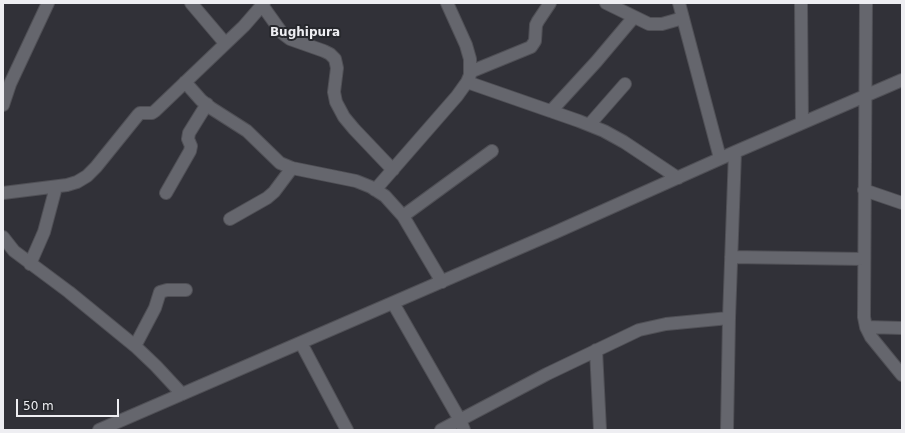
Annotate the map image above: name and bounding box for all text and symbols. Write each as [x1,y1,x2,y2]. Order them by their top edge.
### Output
district label: Bughipura [270,26,340,40]
scale bar [18,391,121,417]
text: 50 m [23,399,54,413]

